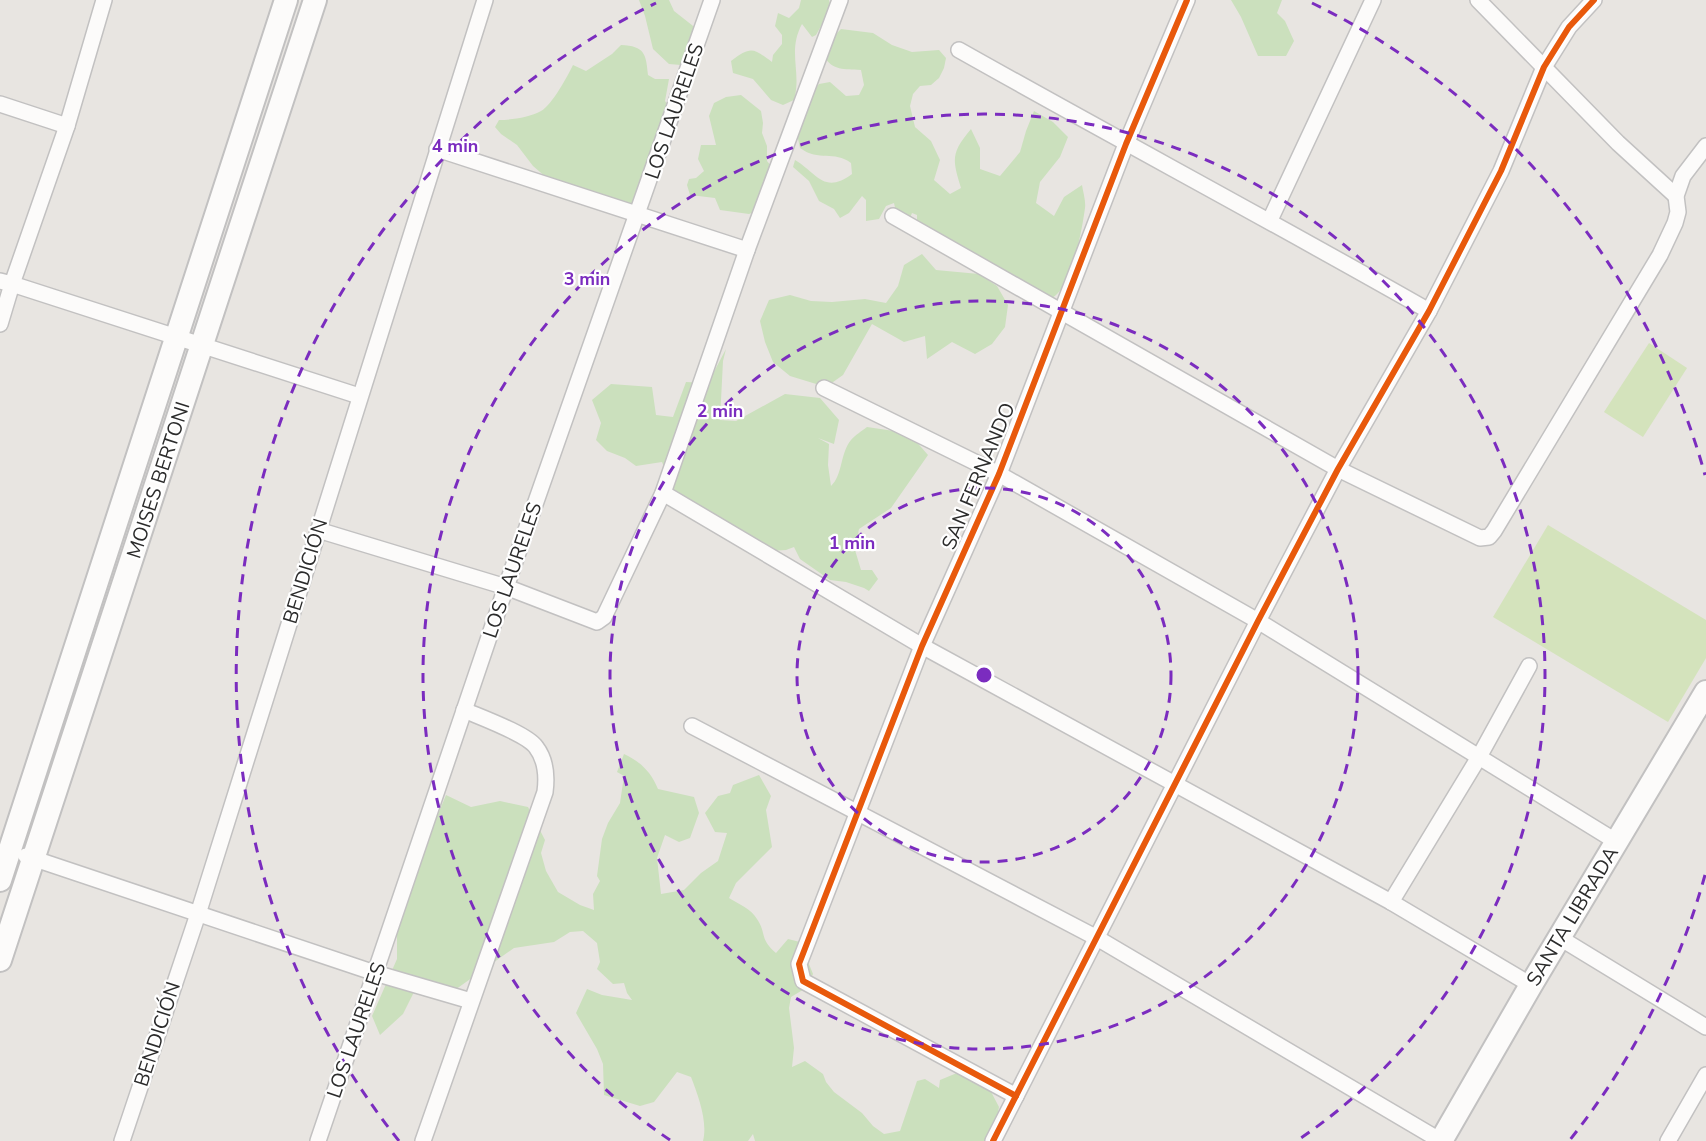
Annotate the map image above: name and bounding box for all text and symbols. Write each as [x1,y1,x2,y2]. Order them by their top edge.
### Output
street label: LOS LAURELES [639,40,710,183]
text: 4 min [432,134,478,158]
text: 3 min [564,267,610,291]
street label: MOISES BERTONI [120,398,197,562]
text: 2 min [697,399,743,423]
street label: SAN FERNANDO [935,399,1022,554]
street label: LOS LAURELES [477,499,548,642]
street label: BENDICIÓN [277,515,334,627]
text: 1 min [829,531,875,555]
centre of rings [974,665,994,685]
street label: SANTA LIBRADA [1520,841,1625,991]
street label: LOS LAURELES [321,959,392,1102]
street label: BENDICIÓN [128,978,187,1090]

